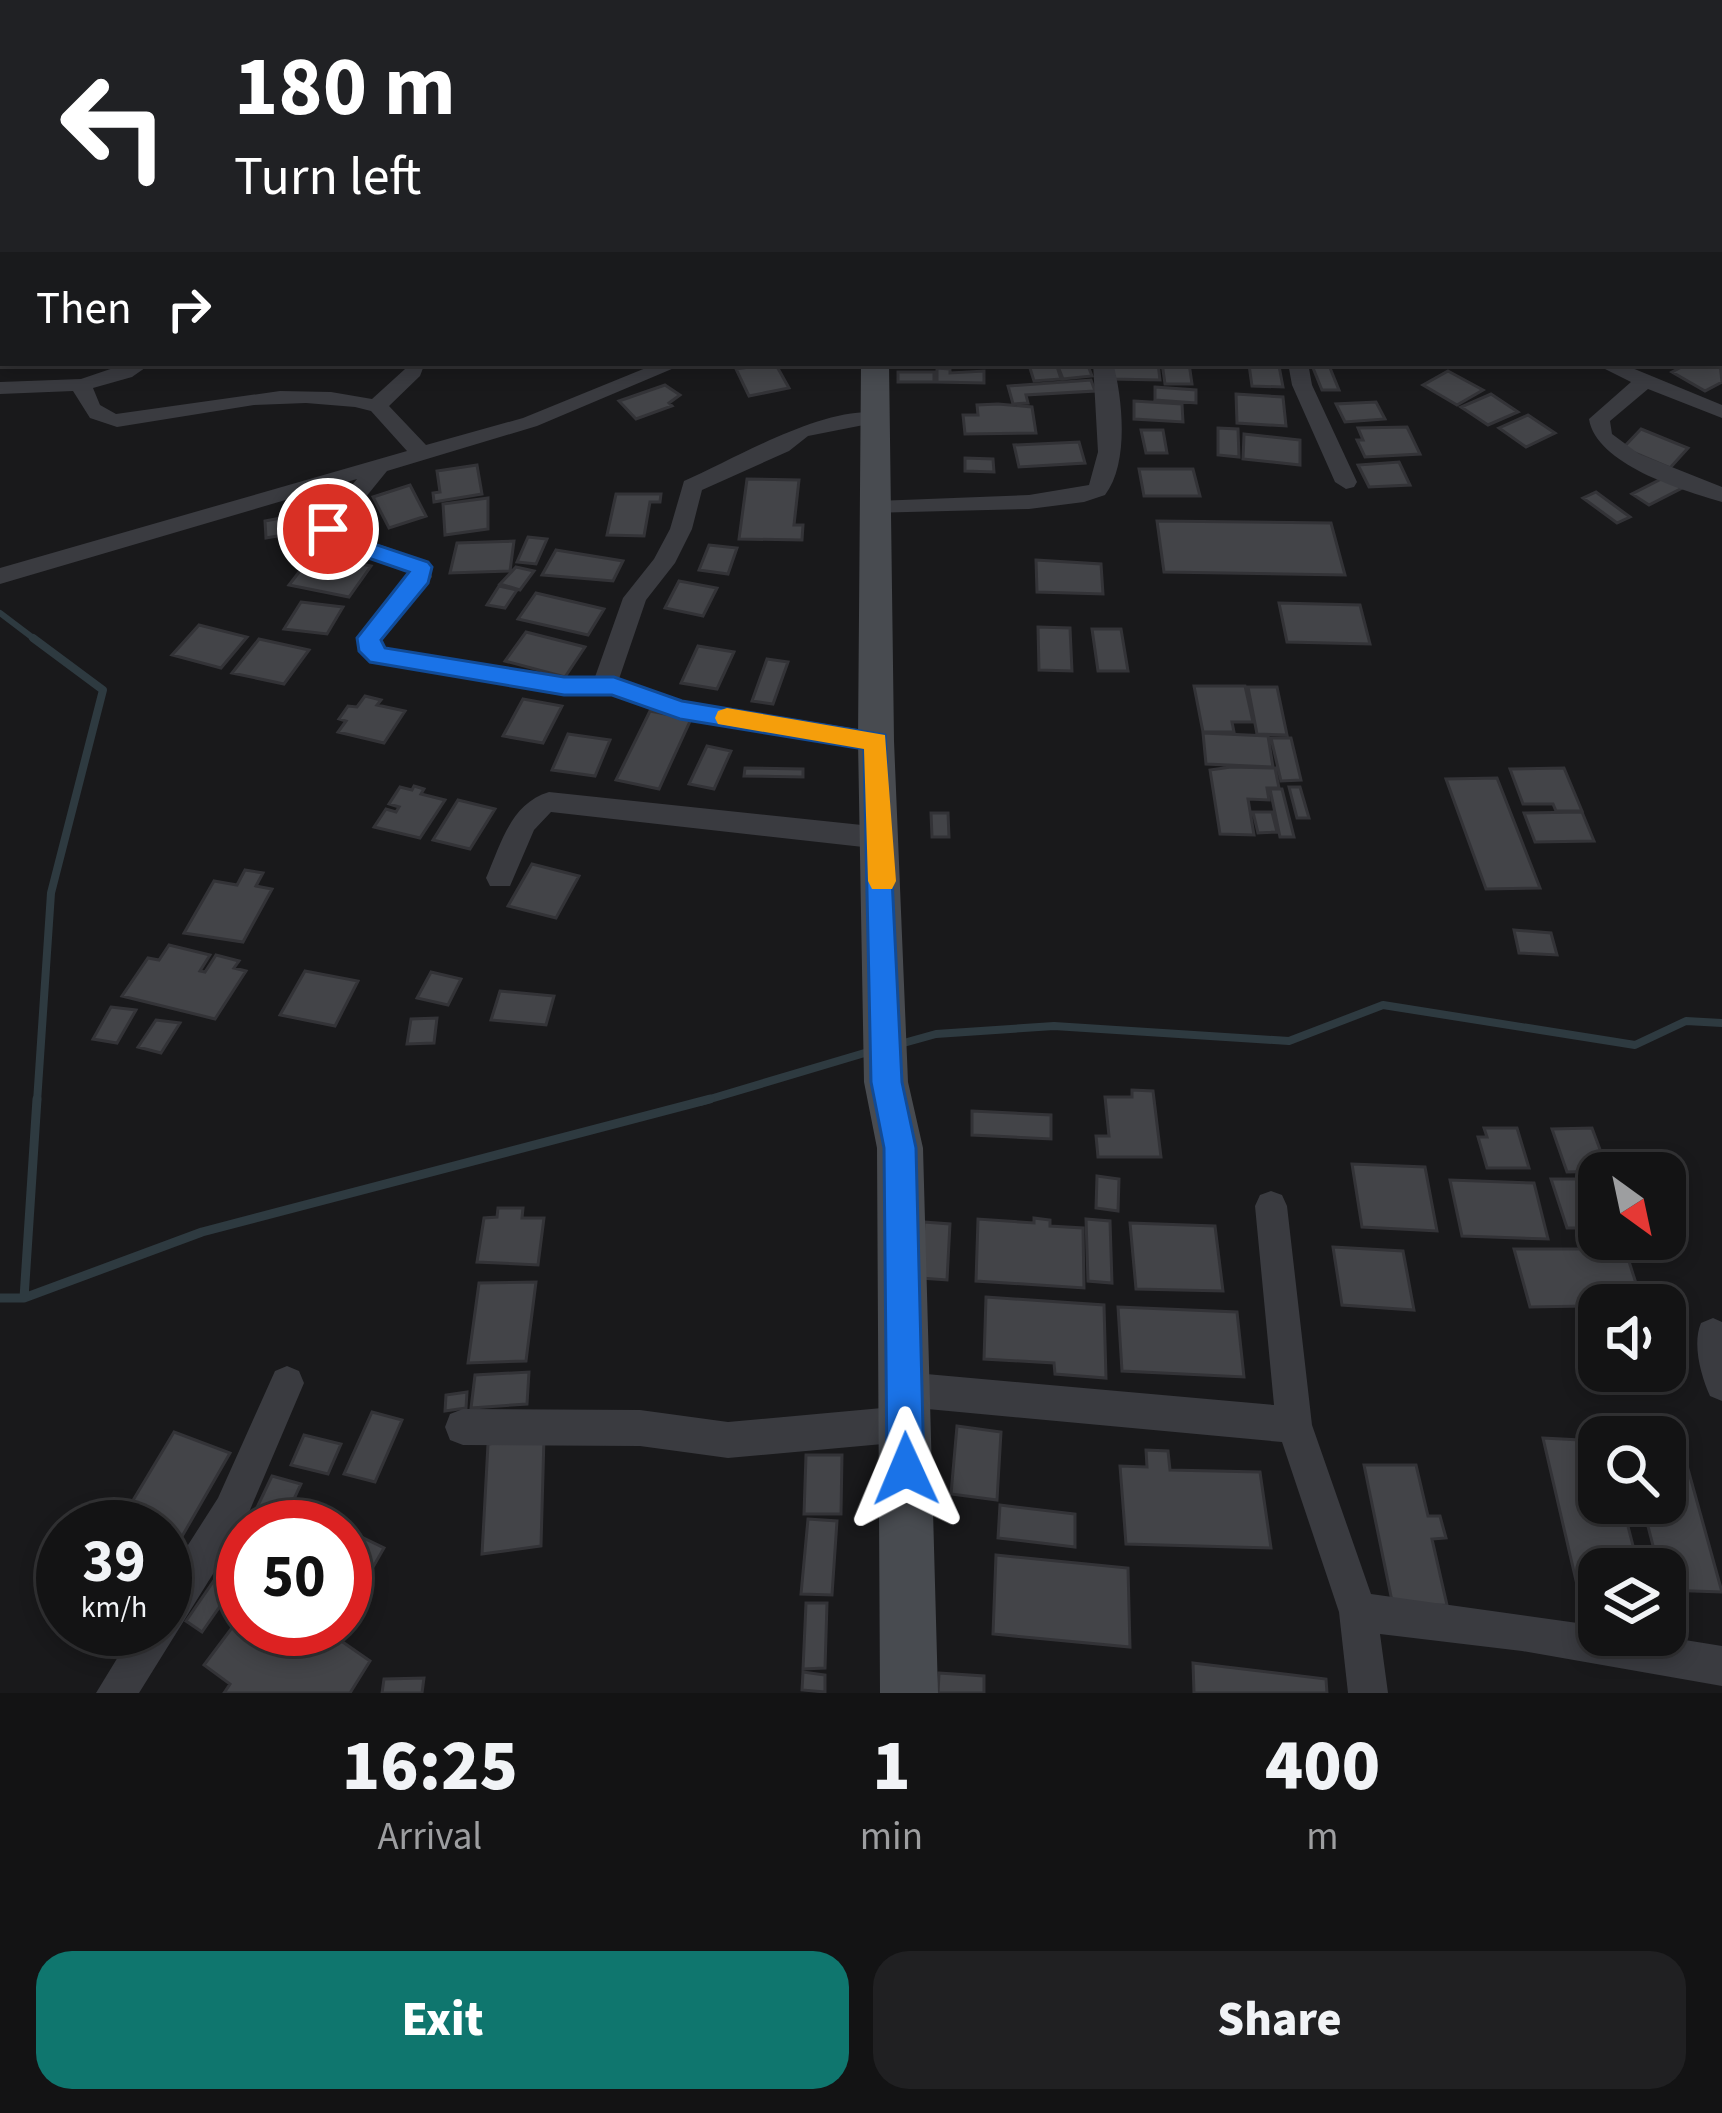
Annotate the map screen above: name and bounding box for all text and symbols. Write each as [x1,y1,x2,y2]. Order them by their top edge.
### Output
text: 180 m [234,28,456,148]
icon: left [36,48,192,204]
text: Turn left [234,139,421,216]
icon: right [156,276,222,342]
text: Then [36,277,132,341]
pin [277,478,379,580]
icon: arrive [295,496,361,562]
north arrow [1578,1152,1686,1260]
map controls [1578,1152,1686,1656]
button: sound [1578,1284,1686,1392]
position arrow [843,1406,969,1532]
button: search [1578,1416,1686,1524]
speed limit sign: 50 [216,1500,372,1656]
text: 39 [82,1520,146,1605]
button: layers [1578,1548,1686,1656]
text: km/h [81,1586,147,1629]
text: 16:25 [342,1715,518,1818]
text: 1 [872,1715,911,1818]
text: 400 [1265,1715,1380,1818]
text: Arrival [377,1809,482,1865]
text: min [860,1809,923,1865]
text: m [1306,1809,1339,1865]
button: Exit [36,1951,849,2089]
button: Share [873,1951,1686,2089]

